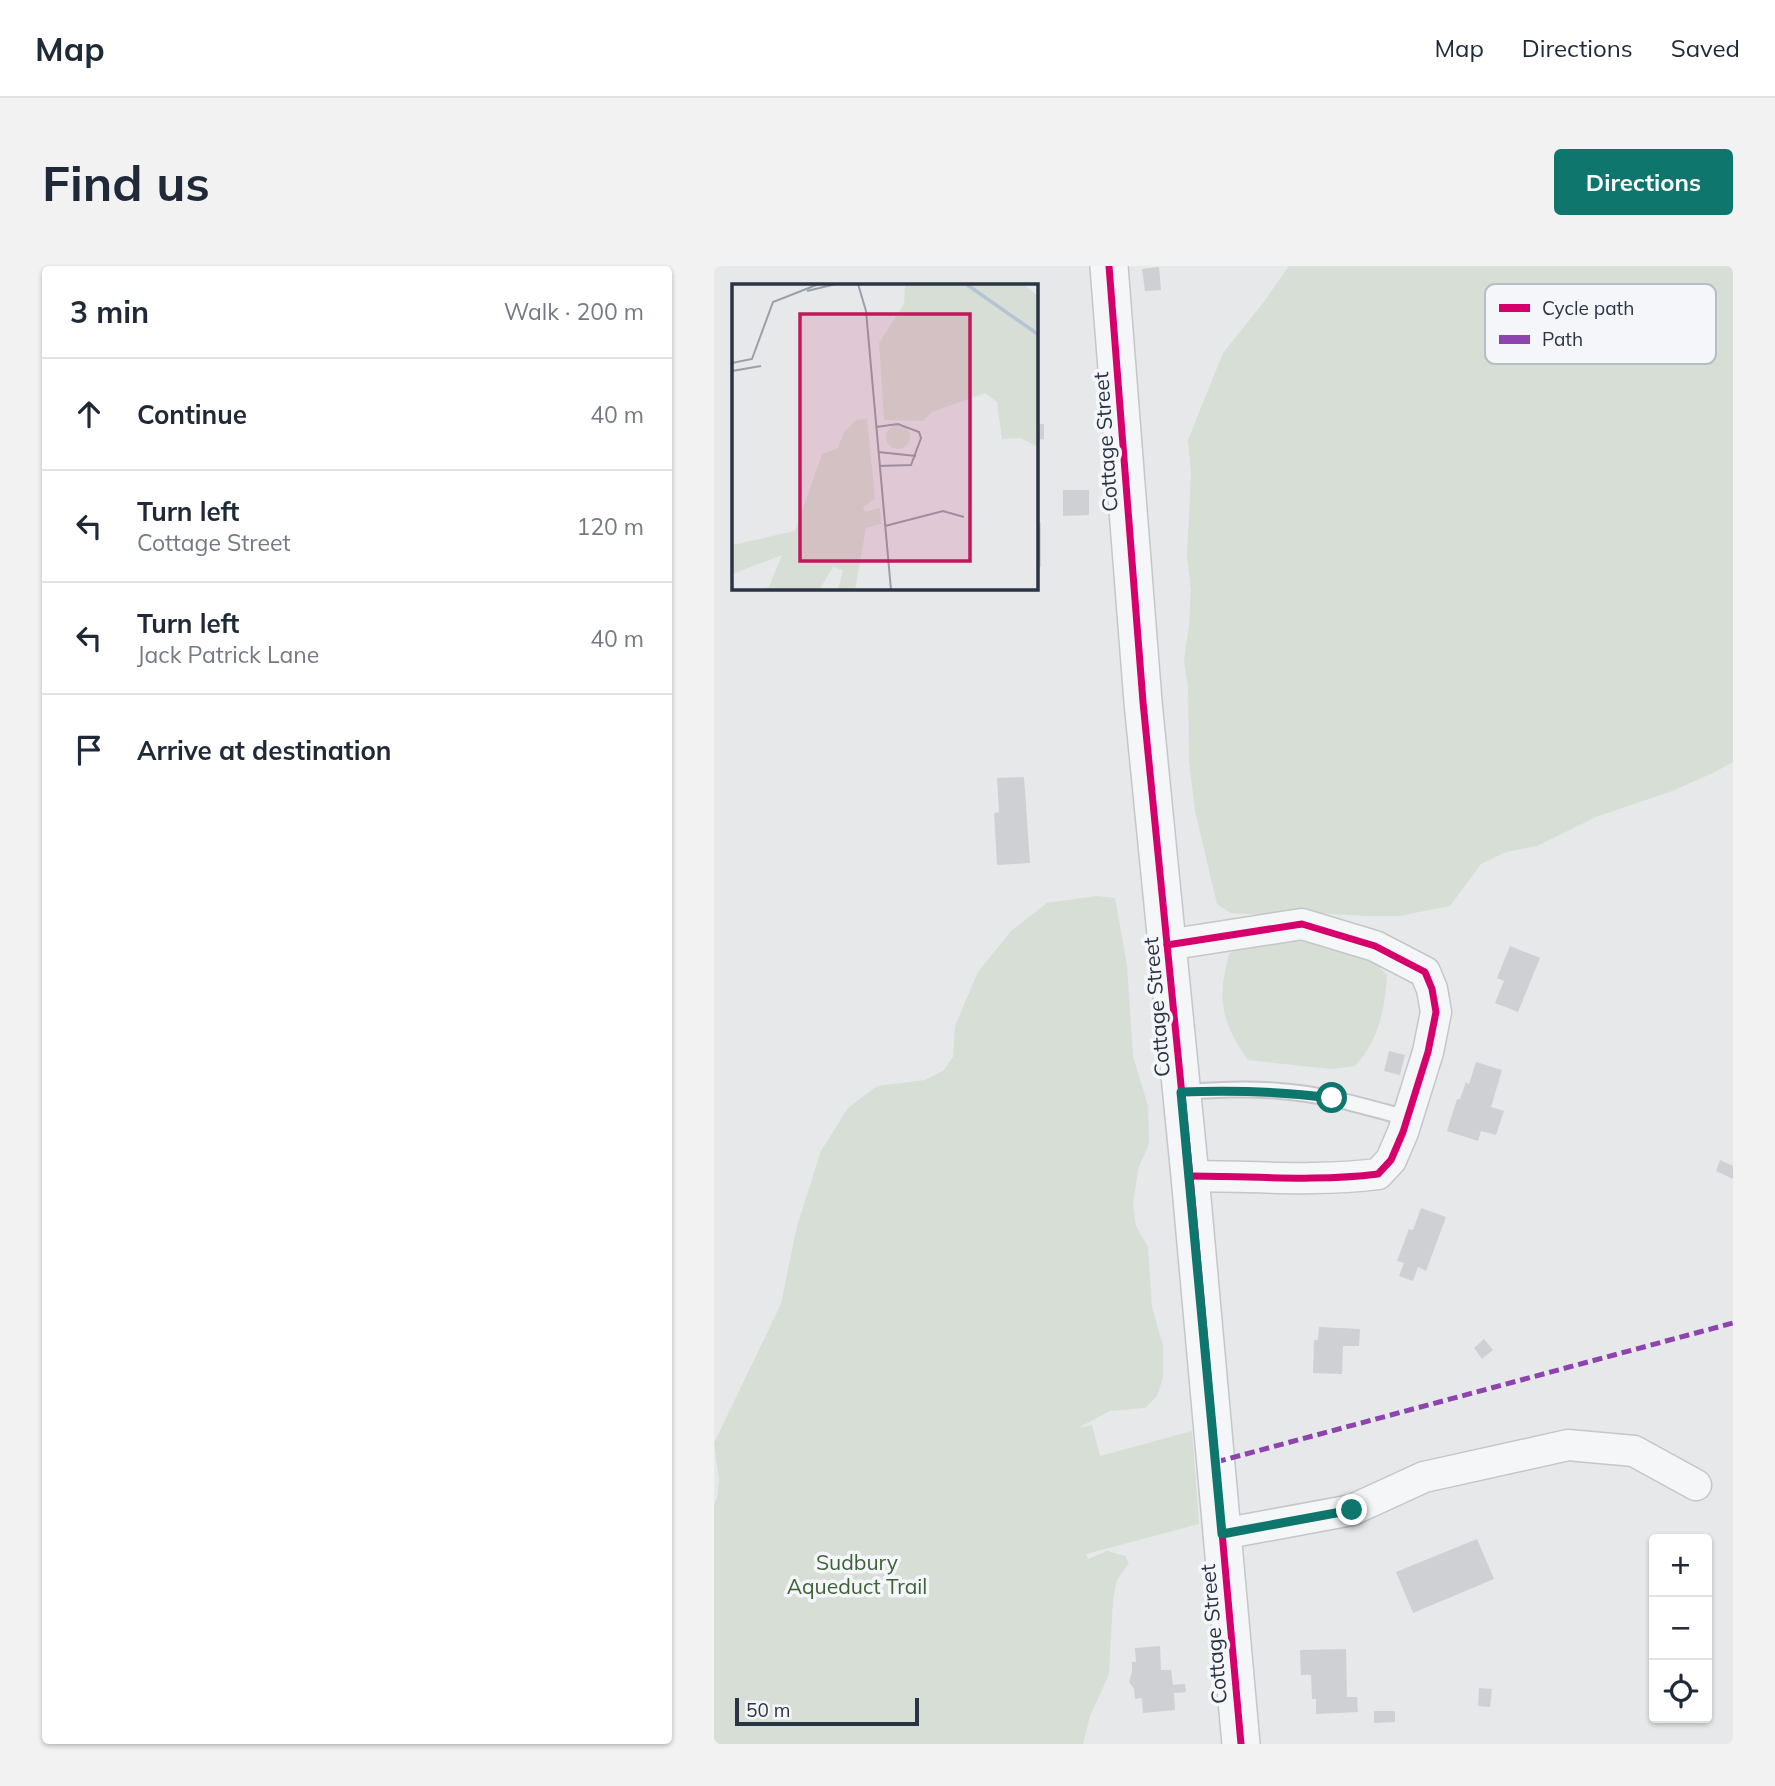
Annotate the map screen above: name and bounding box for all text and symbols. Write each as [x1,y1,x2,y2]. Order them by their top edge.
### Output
text: Map [35,28,105,69]
text: Map [1434,33,1484,63]
text: Directions [1522,33,1633,63]
text: Saved [1671,33,1740,63]
button: Directions [1554,149,1733,215]
text: Find us [42,152,210,213]
inset map [732,284,1038,590]
legend [1485,284,1716,364]
text: 3 min [70,293,149,331]
text: Cycle path [1542,296,1634,320]
text: Walk · 200 m [504,297,644,326]
text: Path [1542,327,1583,351]
street label: Cottage Street [1087,371,1123,513]
icon: ahead [70,395,108,433]
text: Continue [137,398,247,431]
text: 40 m [590,400,644,429]
text: Turn left [137,495,239,528]
icon: left [70,507,108,545]
text: 120 m [576,512,644,541]
text: Cottage Street [137,528,291,557]
text: Turn left [137,607,239,640]
icon: left [70,619,108,657]
text: 40 m [590,624,644,653]
text: Jack Patrick Lane [137,640,319,669]
icon: arrive [70,731,108,769]
text: Arrive at destination [137,734,392,767]
street label: Cottage Street [1137,936,1175,1078]
route start [1316,1082,1347,1113]
route end [1336,1494,1367,1525]
map controls [1649,1534,1712,1723]
button: + [1649,1534,1712,1597]
park label: Sudbury Aqueduct Trail [787,1549,927,1599]
street label: Cottage Street [1194,1563,1232,1705]
button: − [1649,1597,1712,1660]
button: locate [1649,1660,1712,1723]
scale bar [735,1695,919,1727]
text: 50 m [746,1698,790,1722]

